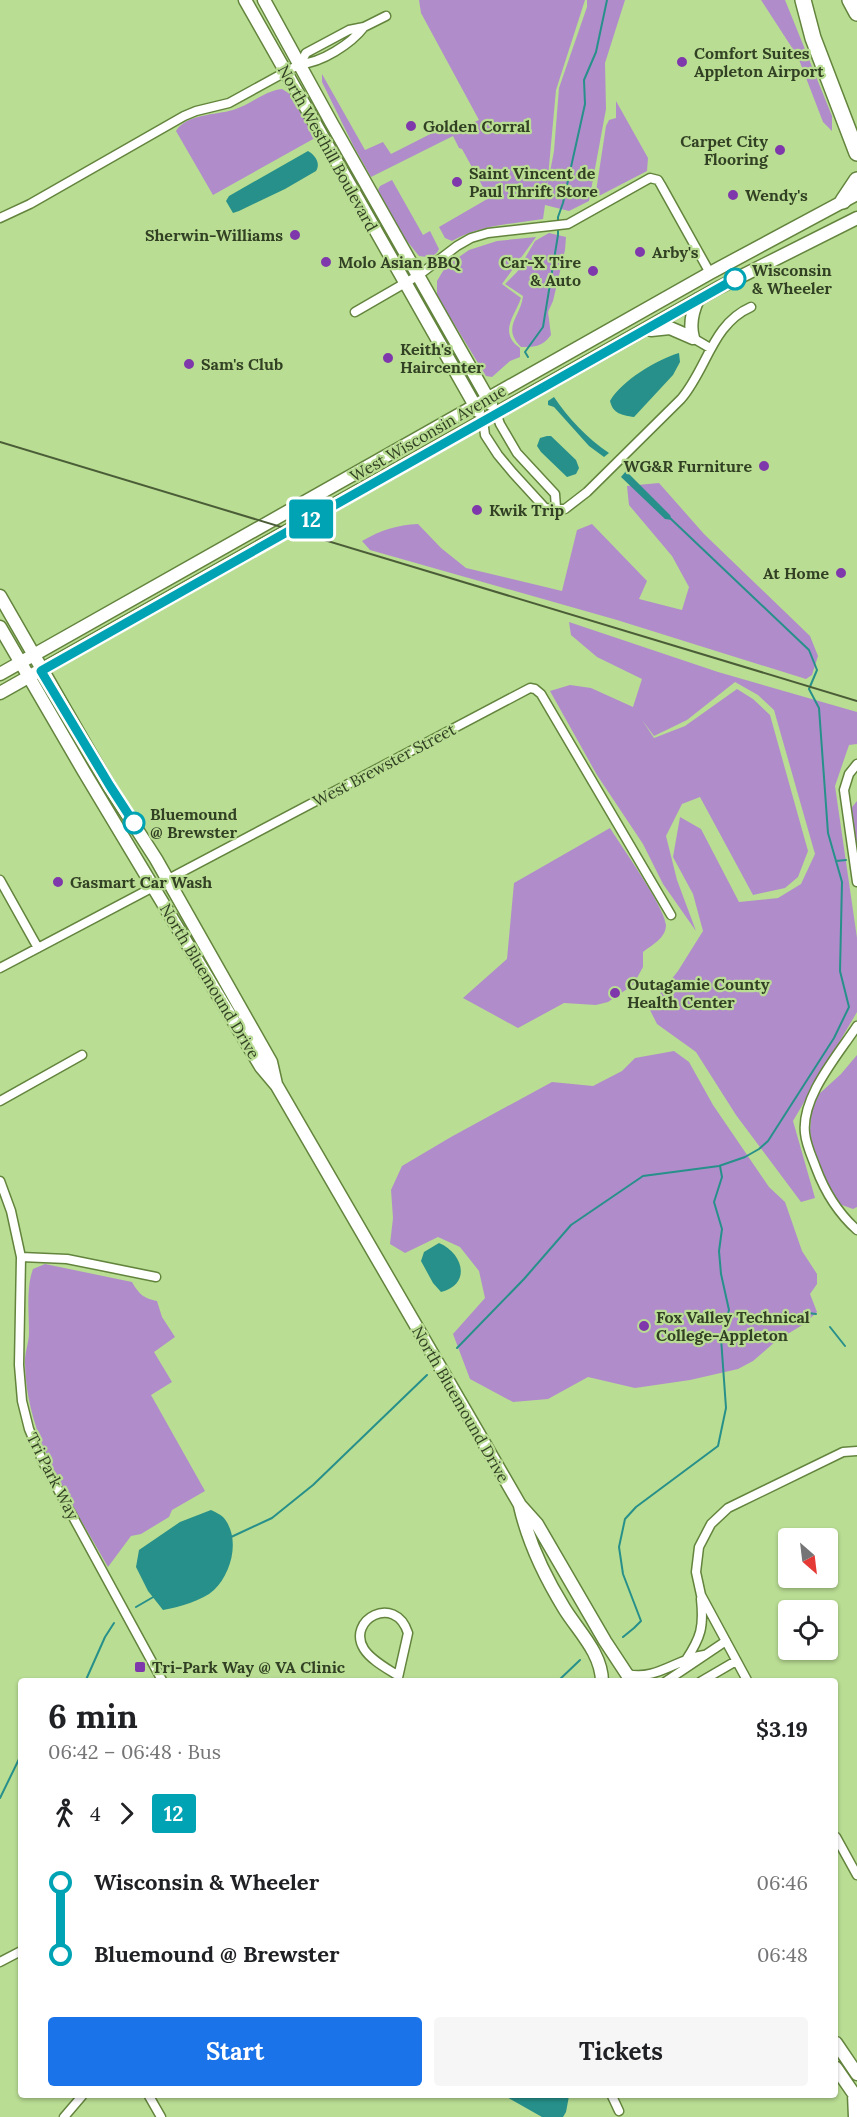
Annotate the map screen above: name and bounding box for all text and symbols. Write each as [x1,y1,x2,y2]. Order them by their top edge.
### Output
place label: Comfort Suites Appleton Airport [694,43,824,81]
marker: Comfort Suites Appleton Airport [675,55,689,69]
street label: North Westhill Boulevard [274,61,382,235]
place label: Golden Corral [423,116,530,136]
marker: Golden Corral [404,119,418,133]
place label: Carpet City Flooring [680,131,769,169]
marker: Carpet City Flooring [773,143,787,157]
place label: Saint Vincent de Paul Thrift Store [469,163,598,201]
marker: Saint Vincent de Paul Thrift Store [450,175,464,189]
place label: Wendy's [745,185,808,205]
marker: Wendy's [726,188,740,202]
place label: Sherwin-Williams [145,225,283,245]
marker: Sherwin-Williams [288,228,302,242]
place label: Arby's [652,242,699,262]
marker: Arby's [633,245,647,259]
place label: Molo Asian BBQ [338,252,461,272]
place label: Car-X Tire & Auto [500,252,581,290]
marker: Molo Asian BBQ [319,255,333,269]
place label: Wisconsin & Wheeler [752,260,832,298]
marker: Car-X Tire & Auto [586,264,600,278]
marker: Wisconsin & Wheeler [724,268,746,290]
place label: Keith's Haircenter [400,339,484,377]
marker: Keith's Haircenter [381,351,395,365]
place label: Sam's Club [201,354,283,374]
marker: Sam's Club [182,357,196,371]
street label: West Wisconsin Avenue [346,380,510,486]
place label: WG&R Furniture [624,456,752,476]
marker: WG&R Furniture [757,459,771,473]
line badge: 12 [284,500,338,538]
place label: Kwik Trip [489,500,565,520]
marker: Kwik Trip [470,503,484,517]
text: 12 [301,506,321,533]
place label: At Home [763,563,829,583]
marker: At Home [834,566,848,580]
street label: West Brewster Street [309,719,459,811]
place label: Bluemound @ Brewster [150,804,238,842]
marker: Bluemound @ Brewster [123,812,145,834]
place label: Gasmart Car Wash [70,872,212,892]
marker: Gasmart Car Wash [51,875,65,889]
street label: North Bluemound Drive [156,900,264,1063]
place label: Outagamie County Health Center [627,974,770,1012]
marker: Outagamie County Health Center [608,986,622,1000]
place label: Fox Valley Technical College-Appleton [656,1307,810,1345]
marker: Fox Valley Technical College-Appleton [637,1319,651,1333]
street label: North Bluemound Drive [408,1322,514,1486]
street label: Tri Park Way [23,1429,84,1523]
north arrow [778,1528,838,1588]
map controls [778,1528,838,1660]
button: locate [778,1600,838,1660]
place label: Tri-Park Way @ VA Clinic [152,1657,346,1677]
marker: Tri-Park Way @ VA Clinic [133,1660,147,1674]
text: 6 min [48,1695,138,1737]
text: $3.19 [756,1715,808,1743]
text: 06:42 – 06:48 · Bus [48,1739,221,1764]
icon: walk [48,1797,81,1830]
icon: forward [110,1797,143,1830]
text: 12 [164,1800,184,1827]
text: 4 [90,1801,101,1826]
text: Wisconsin & Wheeler [94,1868,319,1896]
text: 06:46 [757,1870,808,1895]
text: Bluemound @ Brewster [94,1940,340,1968]
text: 06:48 [757,1942,808,1967]
button: Start [48,2017,422,2086]
button: Tickets [434,2017,808,2086]

